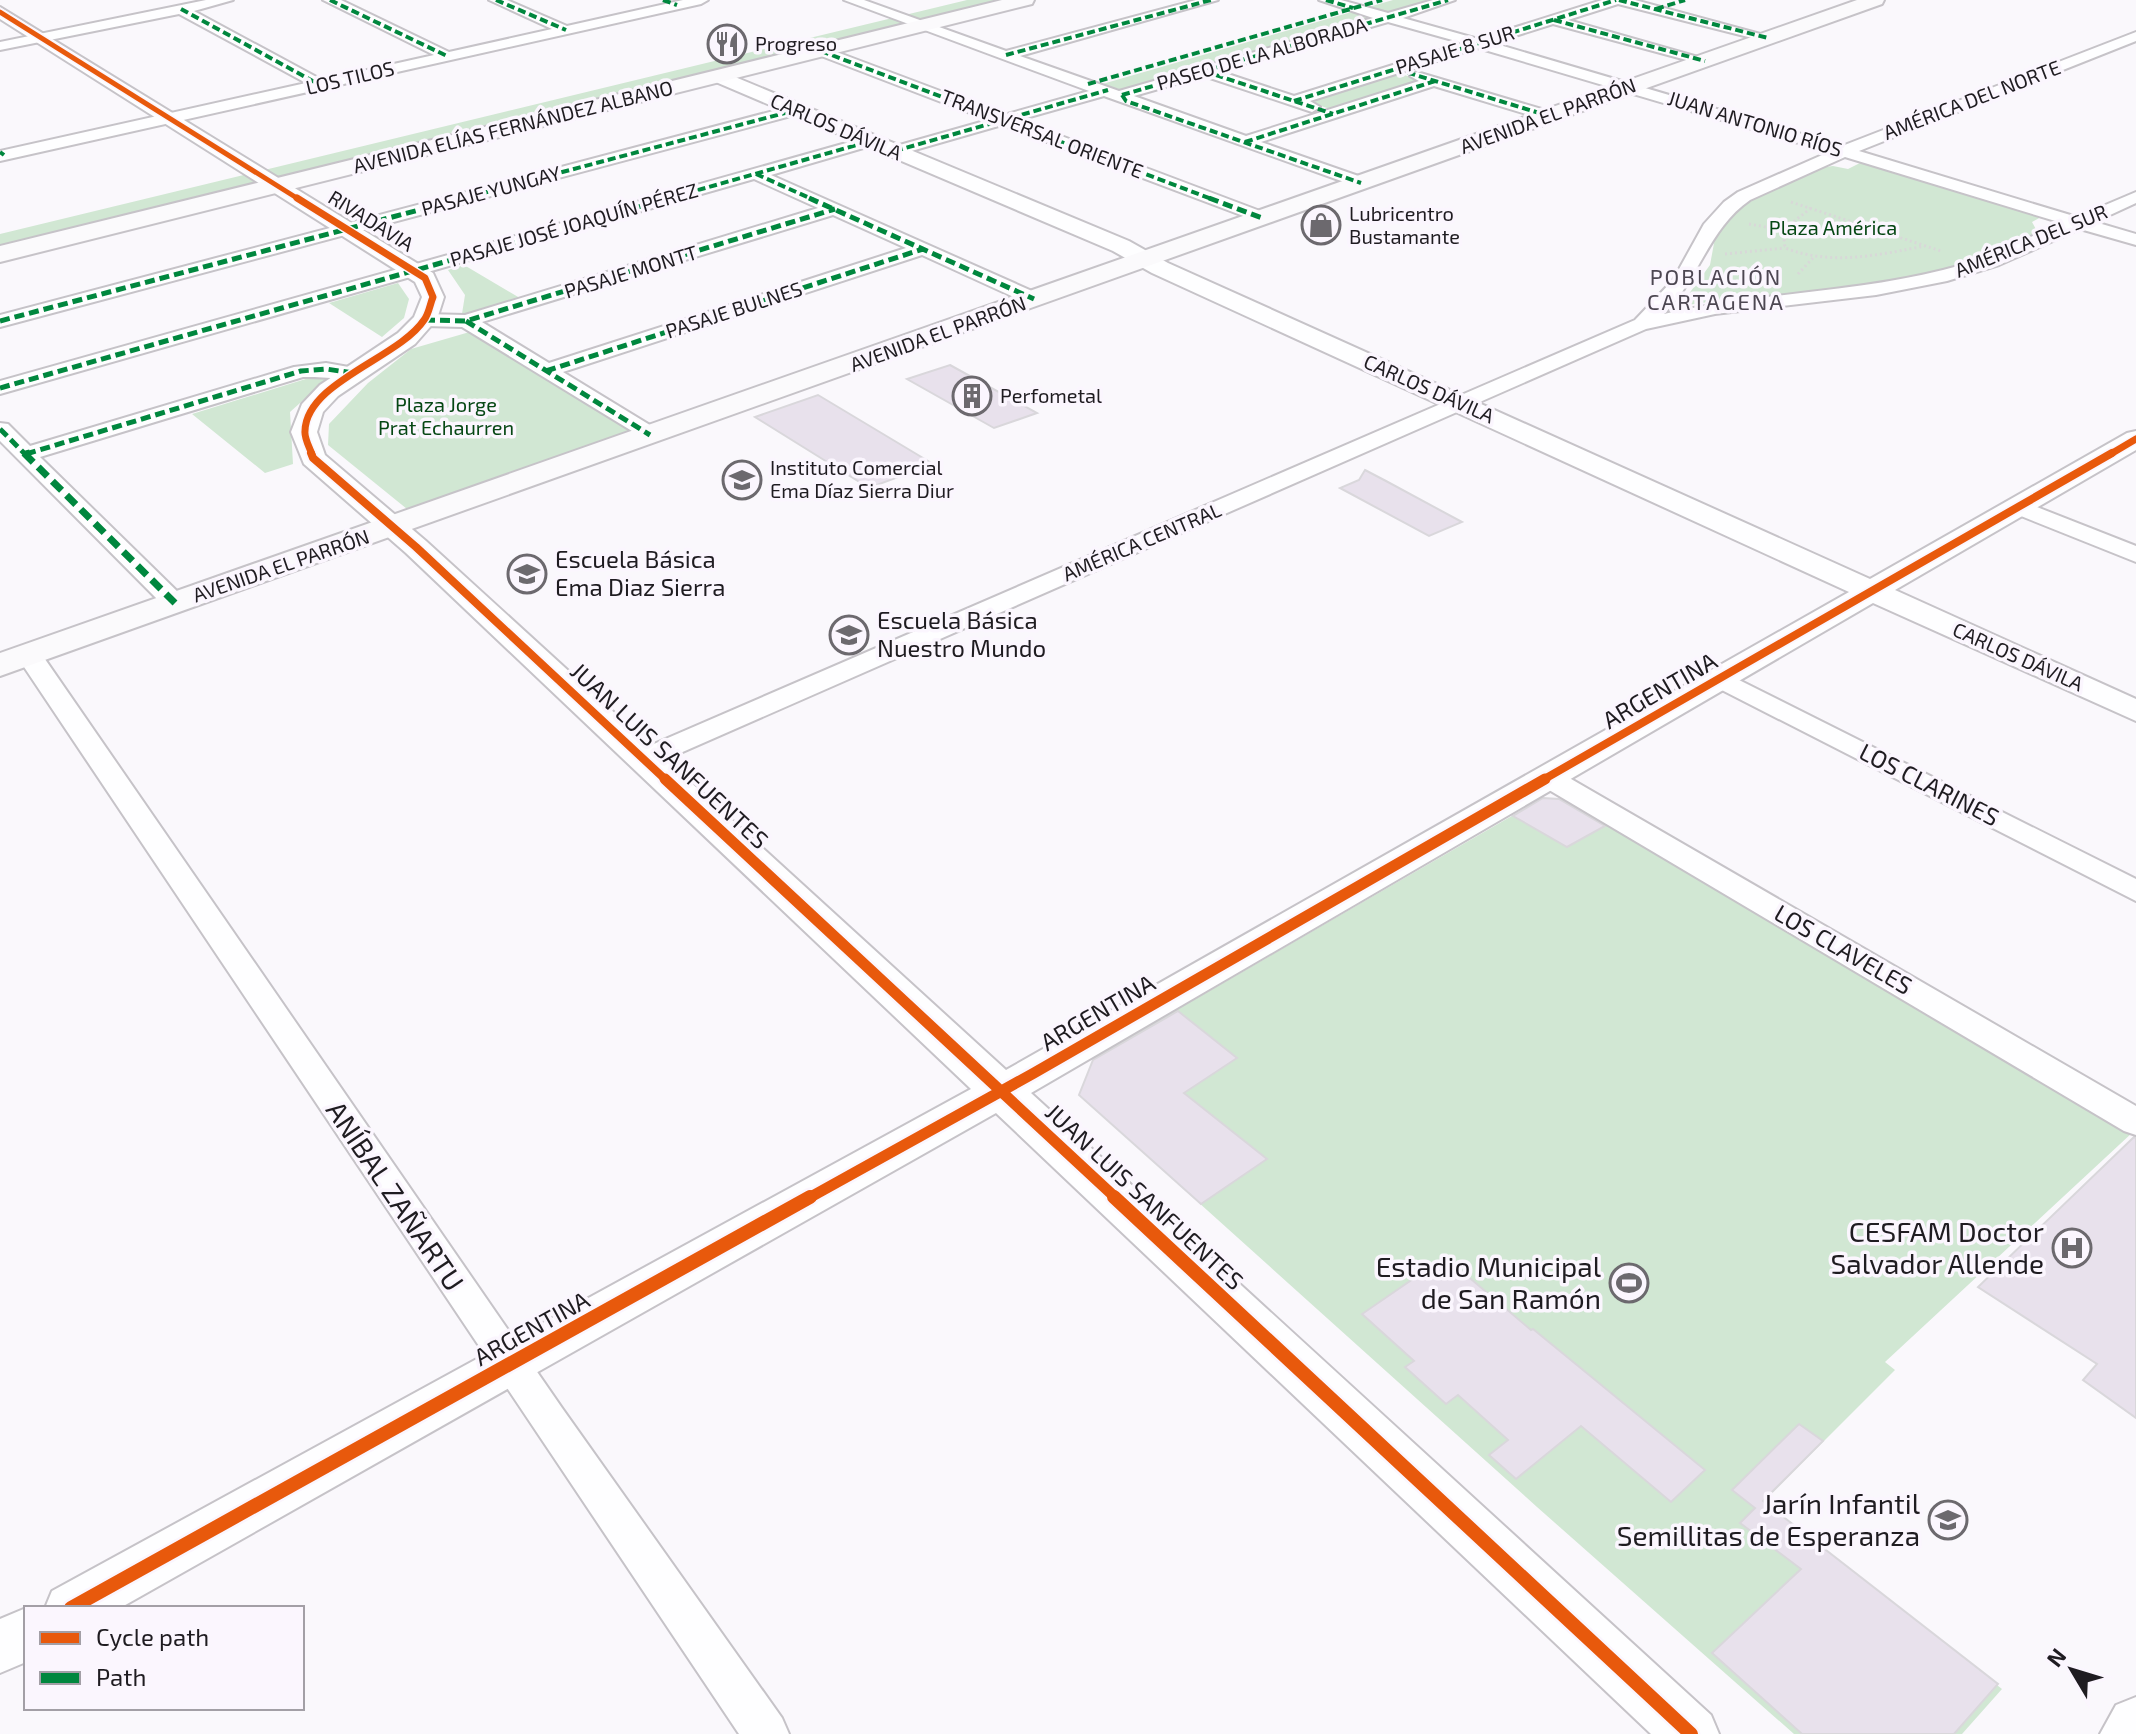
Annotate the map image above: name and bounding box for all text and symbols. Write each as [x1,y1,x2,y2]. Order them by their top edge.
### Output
street label: PASEO DE LA ALBORADA [1154,11,1370,95]
street label: PASAJE 8 SUR [1392,20,1517,79]
restaurant icon: Progreso [706,23,748,65]
place label: Progreso [755,31,837,55]
street label: AMÉRICA DEL NORTE [1880,54,2064,144]
street label: LOS TILOS [303,55,396,99]
street label: AVENIDA EL PARRÓN [1456,72,1639,158]
street label: AVENIDA ELÍAS FERNÁNDEZ ALBANO [350,75,675,177]
street label: TRANSVERSAL ORIENTE [938,83,1147,183]
street label: JUAN ANTONIO RÍOS [1665,85,1845,161]
street label: CARLOS DÁVILA [767,88,906,165]
street label: PASAJE YUNGAY [418,160,564,220]
street label: PASAJE JOSÉ JOAQUÍN PÉREZ [447,177,700,271]
street label: RIVADAVIA [324,184,419,256]
street label: AMÉRICA DEL SUR [1951,199,2110,282]
place label: Lubricentro Bustamante [1349,201,1460,248]
shop icon: Lubricentro Bustamante [1300,204,1342,246]
park label: Plaza América [1769,215,1897,239]
street label: PASAJE MONTT [561,239,701,303]
district label: POBLACIÓN CARTAGENA [1647,263,1785,314]
street label: PASAJE BULNES [662,276,805,342]
street label: AVENIDA EL PARRÓN [846,290,1029,376]
street label: CARLOS DÁVILA [1360,349,1499,428]
building icon: Perfometal [951,375,993,417]
place label: Perfometal [1000,383,1102,407]
park label: Plaza Jorge Prat Echaurren [378,392,514,439]
place label: Instituto Comercial Ema Díaz Sierra Diur [770,455,954,502]
school or university icon: Instituto Comercial Ema Díaz Sierra Diur [721,459,763,501]
street label: AMÉRICA CENTRAL [1059,497,1225,585]
street label: AVENIDA EL PARRÓN [189,524,372,607]
place label: Escuela Básica Ema Diaz Sierra [555,544,725,601]
school or university icon: Escuela Básica Ema Diaz Sierra [506,553,548,595]
place label: Escuela Básica Nuestro Mundo [877,605,1046,662]
school or university icon: Escuela Básica Nuestro Mundo [828,614,870,656]
street label: CARLOS DÁVILA [1949,617,2088,696]
street label: ARGENTINA [1597,645,1722,734]
street label: JUAN LUIS SANFUENTES [565,656,775,854]
street label: LOS CLARINES [1855,736,2004,831]
street label: LOS CLAVELES [1770,898,1918,1000]
street label: ARGENTINA [1035,967,1160,1056]
street label: ANÍBAL ZAÑARTU [320,1094,472,1297]
street label: JUAN LUIS SANFUENTES [1040,1097,1250,1295]
place label: CESFAM Doctor Salvador Allende [1831,1214,2044,1280]
hospital icon: CESFAM Doctor Salvador Allende [2051,1227,2093,1269]
place label: Estadio Municipal de San Ramón [1376,1249,1602,1315]
sports icon: Estadio Municipal de San Ramón [1608,1262,1650,1304]
street label: ARGENTINA [469,1284,594,1371]
place label: Jarín Infantil Semillitas de Esperanza [1617,1486,1921,1552]
school or university icon: Jarín Infantil Semillitas de Esperanza [1927,1499,1969,1541]
legend [24,1606,304,1710]
text: Cycle path [96,1622,209,1651]
north arrow [2032,1630,2112,1710]
text: N [2040,1643,2071,1671]
text: Path [96,1662,146,1691]

